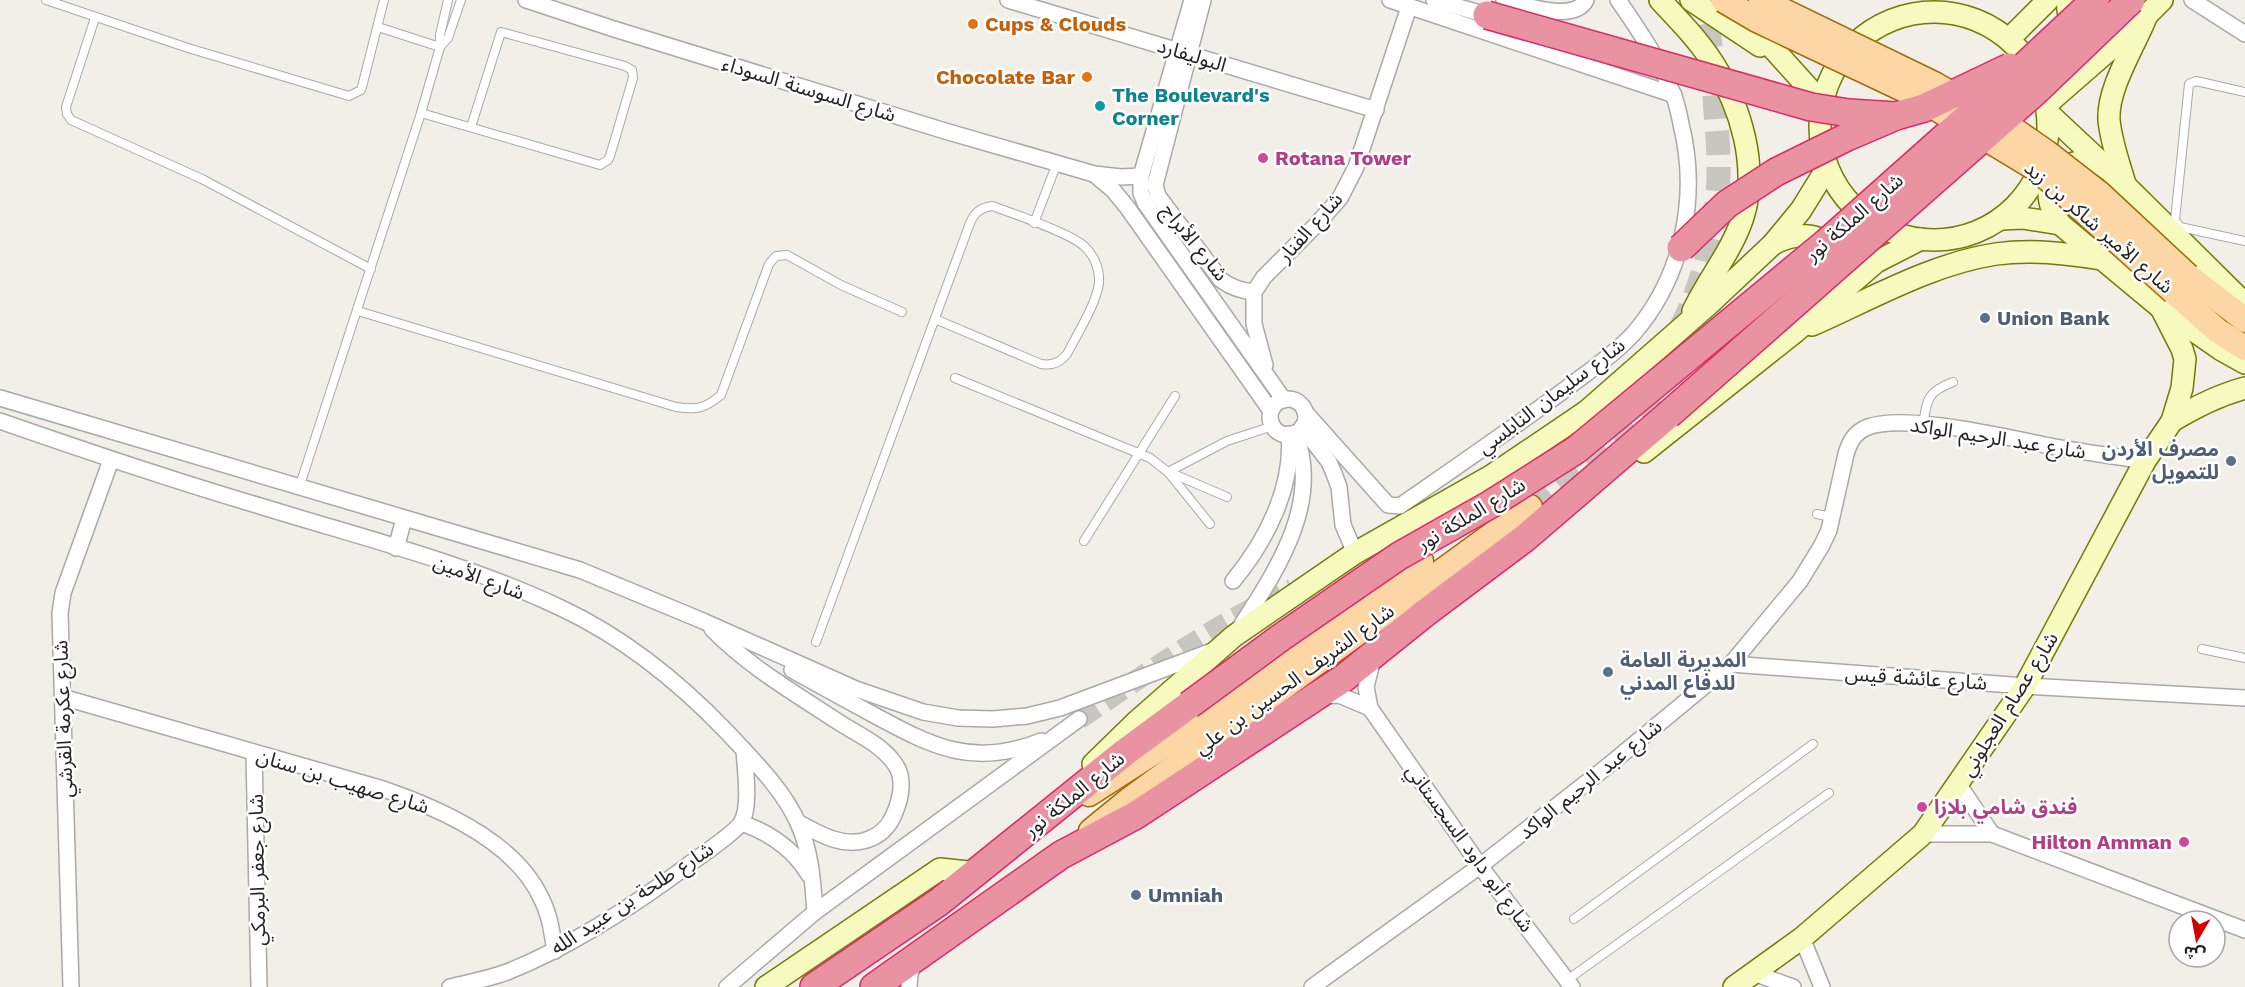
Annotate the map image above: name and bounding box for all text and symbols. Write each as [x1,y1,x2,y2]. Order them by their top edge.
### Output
place label: Cups & Clouds [985,12,1127,36]
marker: Cups & Clouds [966,17,980,31]
street label: البوليفارد [1155,33,1229,77]
street label: شارع السوسنة السوداء [718,51,899,130]
place label: Chocolate Bar [936,65,1075,89]
marker: Chocolate Bar [1080,70,1094,84]
place label: The Boulevard's Corner [1112,83,1270,130]
marker: The Boulevard's Corner [1093,99,1107,113]
place label: Rotana Tower [1275,146,1411,170]
marker: Rotana Tower [1256,151,1270,165]
street label: شارع الأمير شاكر بن زيد [2018,156,2178,300]
street label: شارع الملكة نور [1799,168,1910,269]
street label: شارع الفنار [1272,187,1350,270]
street label: شارع الأبراج [1154,198,1233,287]
place label: Union Bank [1997,306,2110,330]
marker: Union Bank [1978,311,1992,325]
street label: شارع سليمان النابلسي [1472,333,1632,462]
street label: شارع عبد الرحيم الواكد [1908,412,2088,467]
place label: مصرف الأردن للتمويل [2102,437,2219,484]
marker: مصرف الأردن للتمويل [2224,454,2238,468]
street label: شارع الملكة نور [1412,472,1531,559]
street label: شارع الأمين [429,550,528,607]
street label: شارع الشريف الحسين بن علي [1189,598,1401,762]
street label: شارع عصام العجلوني [1955,627,2066,783]
street label: شارع عكرمة القرشي [48,640,81,798]
place label: المديرية العامة للدفاع المدني [1620,648,1746,700]
street label: شارع عائشة قيس [1844,661,1988,698]
marker: المديرية العامة للدفاع المدني [1601,665,1615,679]
street label: شارع عبد الرحيم الواكد [1513,714,1668,847]
street label: شارع صهيب بن سنان [253,743,432,822]
street label: شارع الملكة نور [1018,746,1131,845]
street label: شارع أبو داود السجستاني [1398,759,1539,939]
street label: شارع جعفر البرمكي [244,794,274,946]
place label: فندق شامي بلازا [1934,795,2077,824]
marker: فندق شامي بلازا [1915,800,1929,814]
place label: Hilton Amman [2032,830,2172,854]
marker: Hilton Amman [2177,835,2191,849]
street label: شارع طلحة بن عبيد الله [546,836,719,962]
place label: Umniah [1148,883,1223,907]
marker: Umniah [1129,888,1143,902]
north arrow [2167,909,2227,969]
text: ش [2182,942,2207,965]

